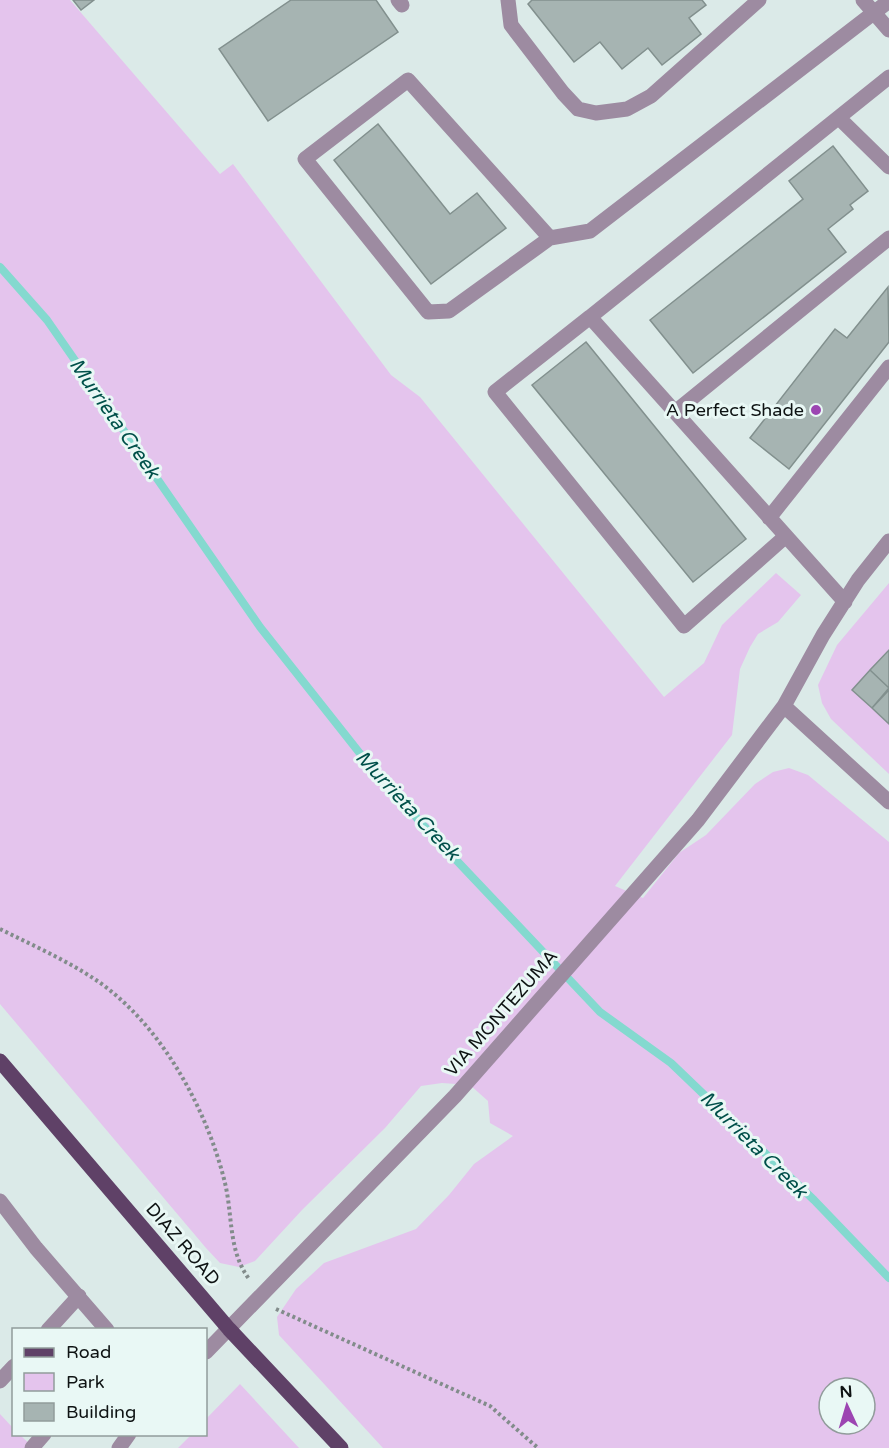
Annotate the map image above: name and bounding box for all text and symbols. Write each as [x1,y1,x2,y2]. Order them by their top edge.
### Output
water label: Murrieta Creek [64,354,166,485]
place label: A Perfect Shade [666,399,804,421]
marker: A Perfect Shade [809,403,823,417]
water label: Murrieta Creek [350,746,466,867]
street label: VIA MONTEZUMA [440,945,562,1081]
water label: Murrieta Creek [695,1086,813,1205]
street label: DIAZ ROAD [141,1198,225,1290]
legend [12,1328,207,1436]
text: Road [66,1341,111,1363]
text: Park [66,1371,105,1393]
north arrow [817,1376,877,1436]
text: N [839,1382,853,1402]
text: Building [66,1401,136,1423]

